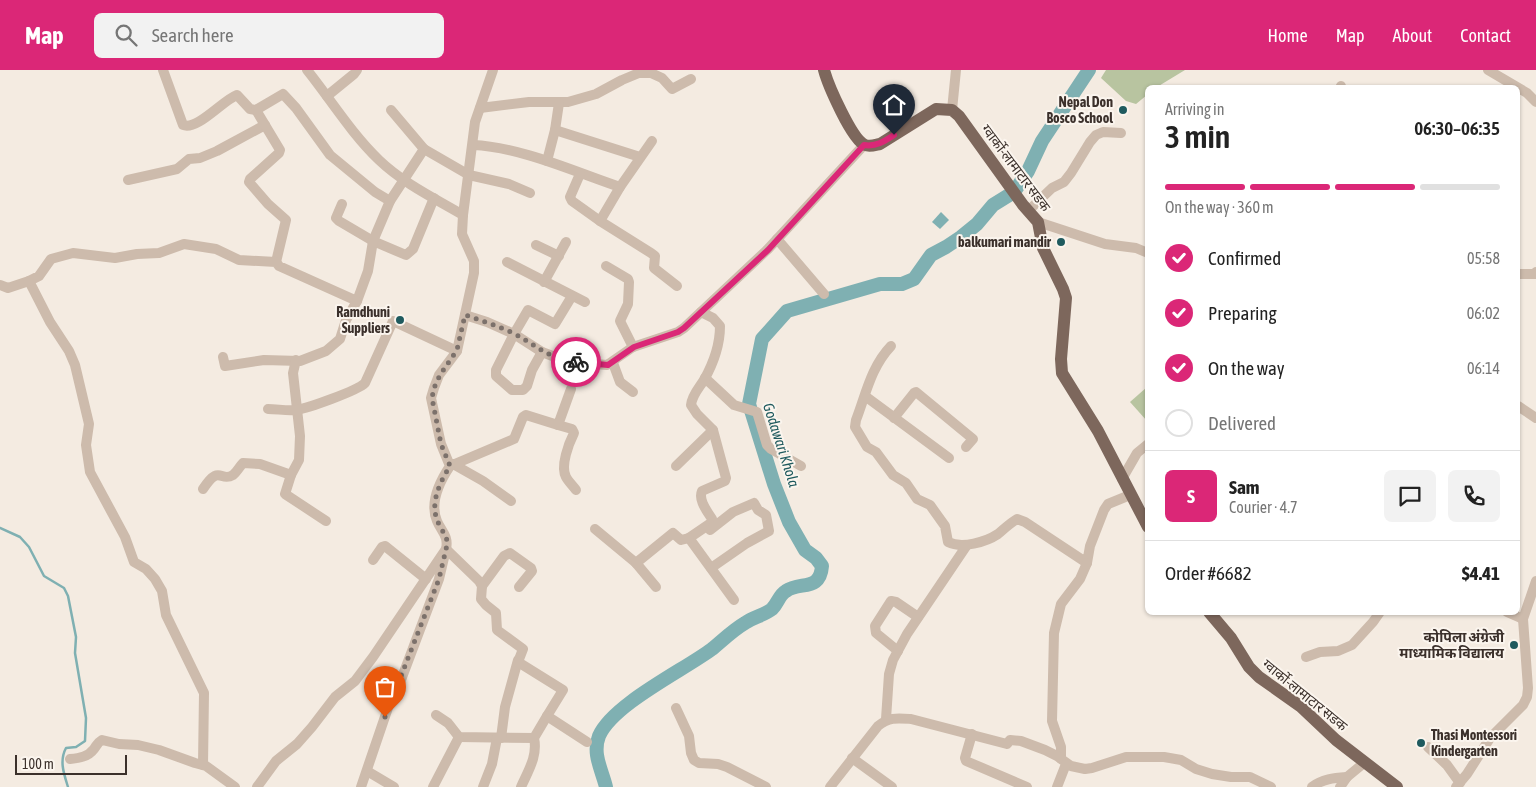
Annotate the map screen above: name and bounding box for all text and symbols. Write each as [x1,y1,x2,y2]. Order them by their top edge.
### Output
search box [94,13,444,58]
icon: search [112,21,140,49]
text: Map [25,22,64,49]
text: Search here [152,24,234,46]
text: Home [1268,25,1308,46]
text: Map [1336,25,1365,46]
text: About [1393,25,1432,46]
text: Contact [1460,25,1511,46]
pin [873,84,915,135]
icon: home [880,91,908,119]
place label: Nepal Don Bosco School [1046,94,1113,126]
text: Arriving in [1165,100,1225,118]
marker: Nepal Don Bosco School [1117,104,1129,116]
text: 06:30–06:35 [1414,117,1500,139]
text: 3 min [1165,118,1230,155]
street label: ग्वार्को-लामाटार सडक [978,122,1054,215]
text: On the way · 360 m [1165,198,1274,216]
place label: balkumari mandir [958,234,1052,250]
marker: balkumari mandir [1055,236,1067,248]
icon: check [1165,244,1193,272]
text: Confirmed [1208,247,1281,269]
text: 05:58 [1467,249,1500,267]
icon: check [1165,299,1193,327]
text: Preparing [1208,302,1277,324]
place label: Ramdhuni Suppliers [336,304,390,336]
text: 06:02 [1467,304,1500,322]
marker: Ramdhuni Suppliers [394,314,406,326]
courier [551,337,601,387]
icon: bike [562,348,590,376]
icon: check [1165,354,1193,382]
text: On the way [1208,357,1285,379]
text: 06:14 [1467,359,1500,377]
water label: Godawari Khola [760,401,803,489]
text: Delivered [1208,412,1276,434]
button: chat [1384,470,1436,522]
button: phone [1448,470,1500,522]
text: Sam [1229,476,1260,498]
text: S [1187,485,1195,507]
text: Courier · 4.7 [1229,498,1298,516]
text: Order #6682 [1165,562,1252,584]
text: $4.41 [1462,562,1500,584]
place label: कोपिला अंग्रेजी माध्यामिक विद्यालय [1399,628,1505,661]
marker: कोपिला अंग्रेजी माध्यामिक विद्यालय [1508,639,1520,651]
street label: ग्वार्को-लामाटार सडक [1259,656,1351,734]
pin [364,666,406,717]
icon: bag [371,673,399,701]
place label: Thasi Montessori Kindergarten [1431,727,1517,759]
marker: Thasi Montessori Kindergarten [1415,737,1427,749]
scale bar [15,752,128,775]
text: 100 m [22,756,54,772]

